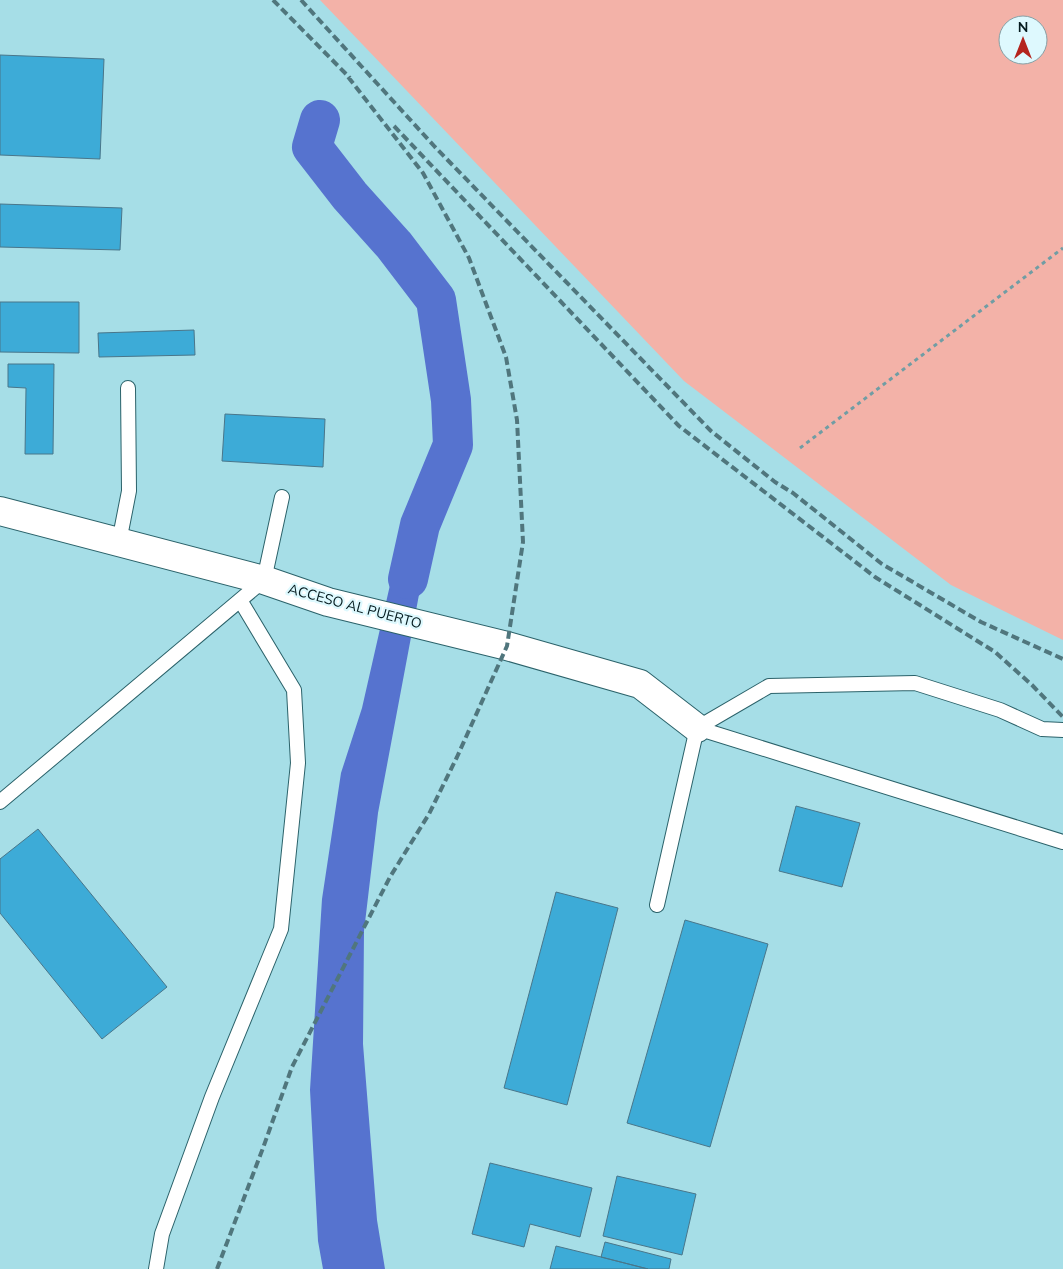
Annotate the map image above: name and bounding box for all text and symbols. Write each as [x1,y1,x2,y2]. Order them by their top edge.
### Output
north arrow [998,15,1048,65]
text: N [1018,18,1028,36]
street label: ACCESO AL PUERTO [286,580,424,632]

